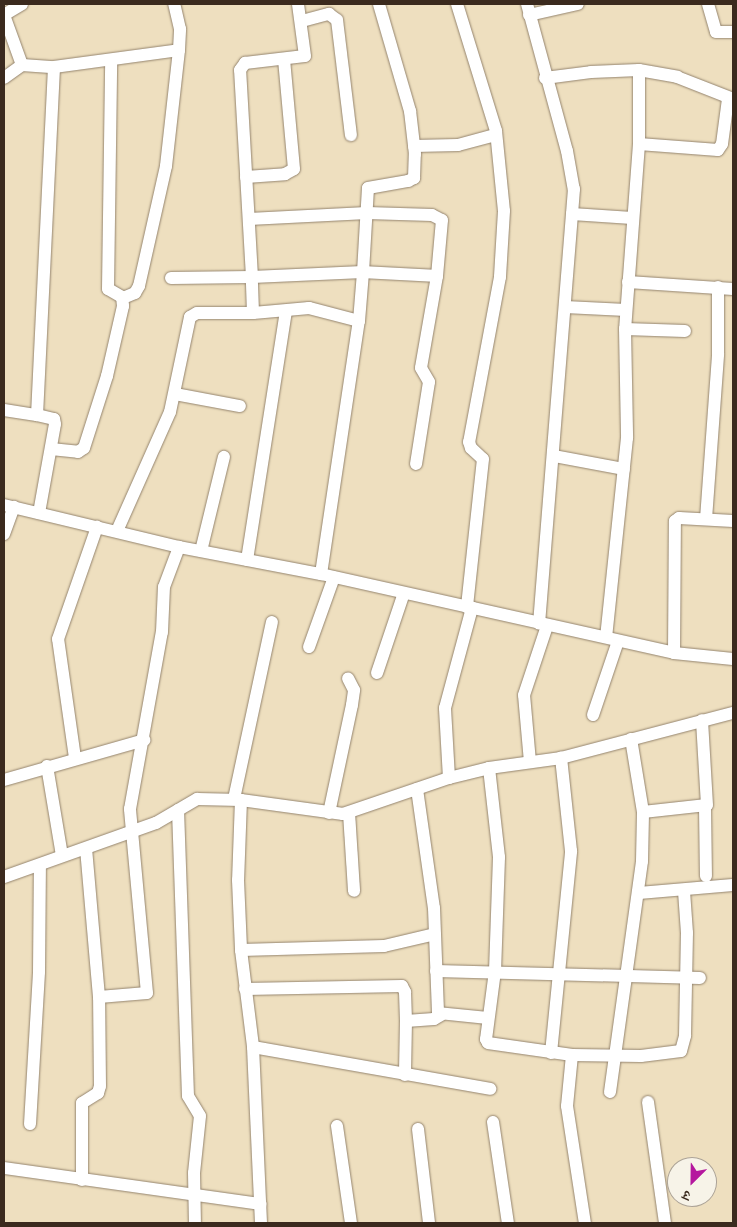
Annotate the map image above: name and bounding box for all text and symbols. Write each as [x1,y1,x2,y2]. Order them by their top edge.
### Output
north arrow [667,1157,717,1207]
text: उ [680,1185,693,1205]

